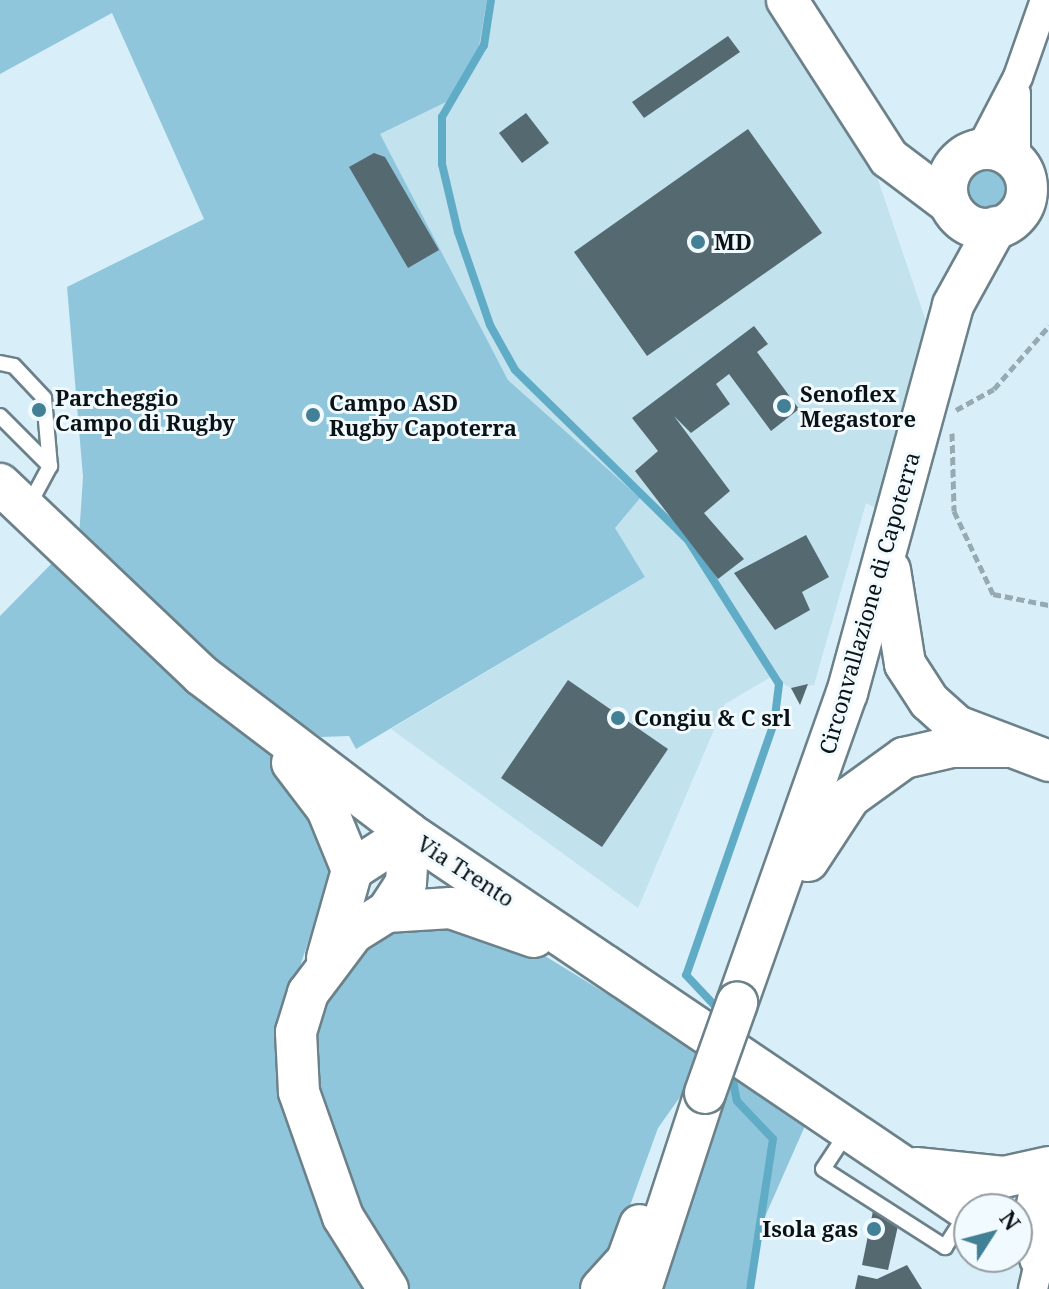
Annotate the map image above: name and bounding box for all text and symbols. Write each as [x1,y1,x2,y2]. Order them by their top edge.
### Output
place label: MD [714,229,752,255]
marker: MD [689,233,707,251]
place label: Senoflex Megastore [800,380,916,432]
place label: Parcheggio Campo di Rugby [55,384,235,436]
place label: Campo ASD Rugby Capoterra [329,389,517,440]
marker: Senoflex Megastore [775,397,793,415]
marker: Parcheggio Campo di Rugby [30,401,48,419]
marker: Campo ASD Rugby Capoterra [304,406,322,424]
street label: Circonvallazione di Capoterra [813,449,925,757]
place label: Congiu & C srl [634,705,791,731]
marker: Congiu & C srl [609,709,627,727]
street label: Via Trento [413,830,519,912]
north arrow [953,1193,1033,1273]
text: N [994,1204,1028,1236]
place label: Isola gas [762,1216,858,1242]
marker: Isola gas [865,1220,883,1238]

